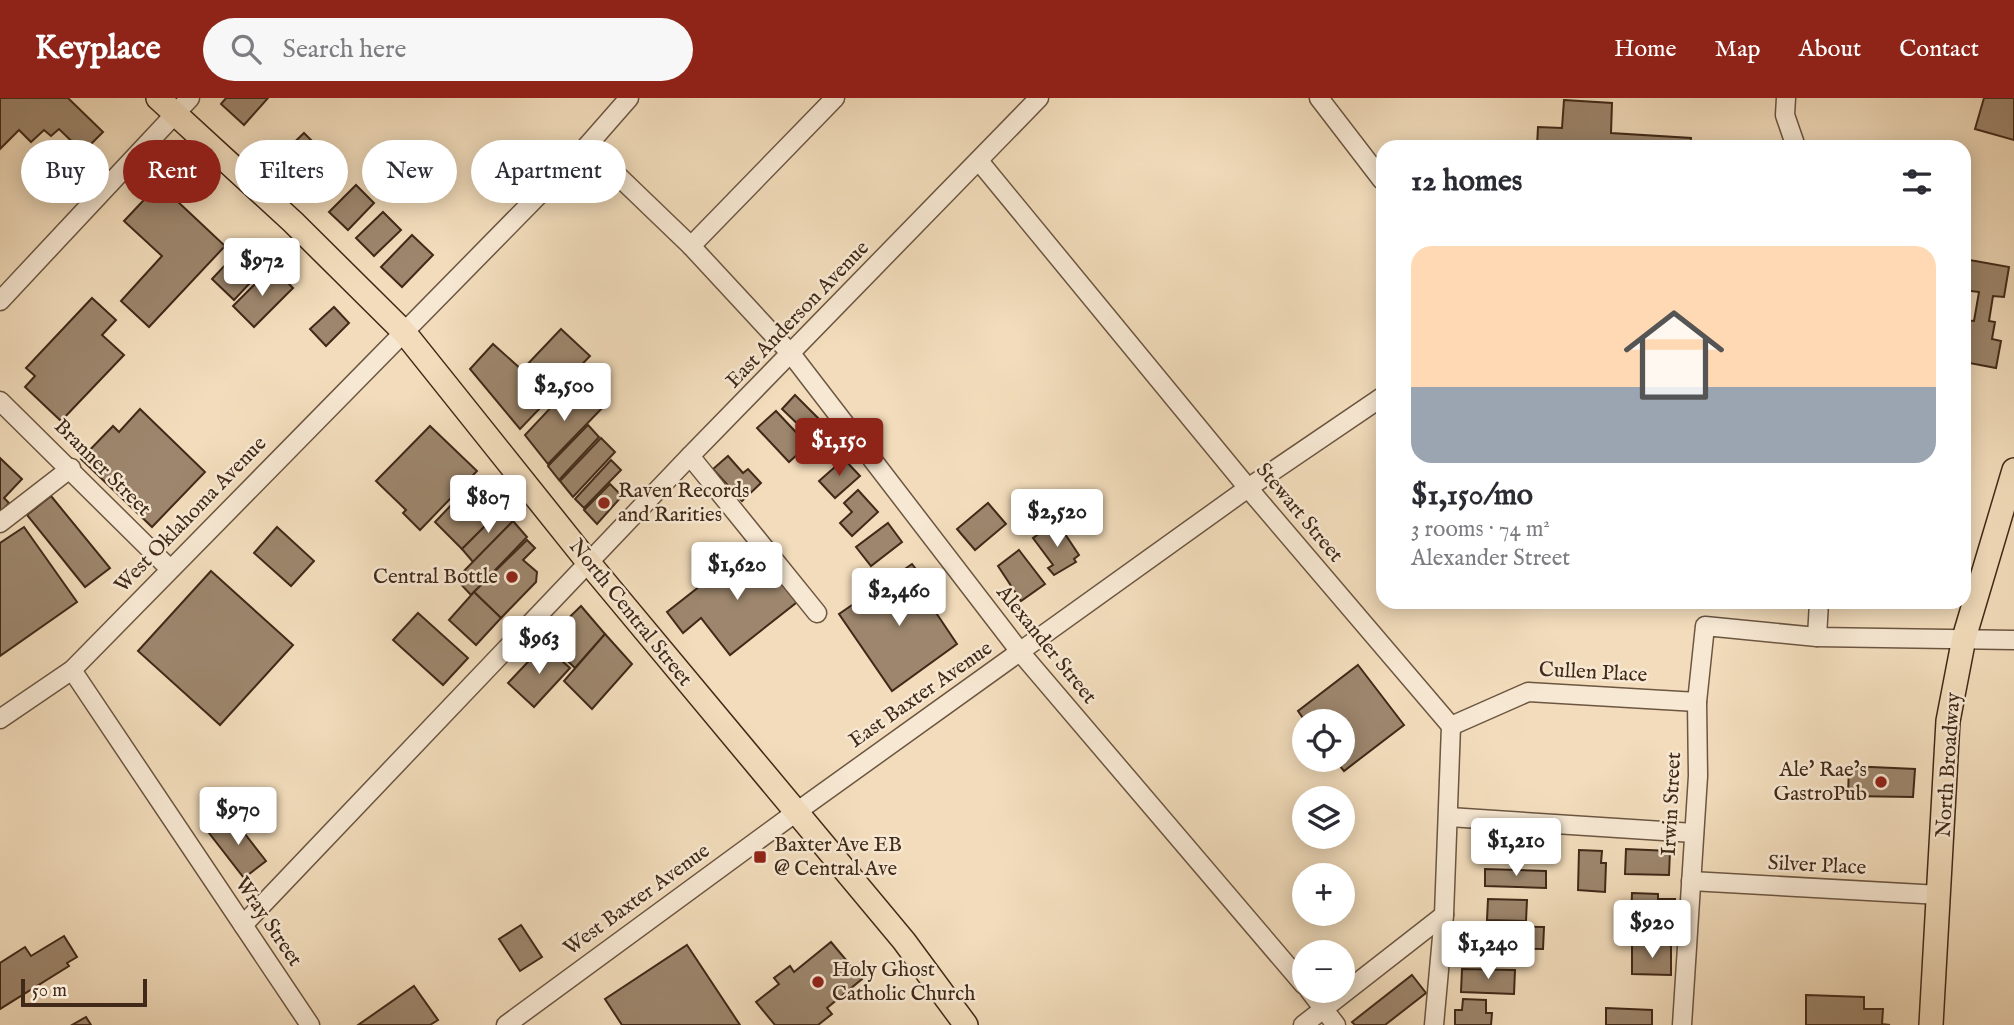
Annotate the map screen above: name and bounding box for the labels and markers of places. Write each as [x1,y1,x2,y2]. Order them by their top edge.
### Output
pin: $972 [221,238,303,298]
pin: $2,500 [507,364,621,423]
pin: $1,150 [782,418,896,478]
pin: $807 [447,476,529,535]
place label: Raven Records and Rarities [618,478,749,529]
pin: $2,520 [1000,490,1114,549]
marker: Raven Records and Rarities [596,495,612,511]
pin: $1,620 [680,542,794,602]
place label: Central Bottle [373,564,498,591]
pin: $2,460 [842,568,956,628]
marker: Central Bottle [504,569,520,585]
pin: $963 [498,616,580,676]
place label: Ale' Rae’s GastroPub [1774,757,1867,808]
marker: Ale' Rae’s GastroPub [1873,774,1889,790]
pin: $970 [197,788,279,847]
pin: $1,210 [1459,818,1573,878]
place label: Baxter Ave EB @ Central Ave [774,832,902,883]
marker: Baxter Ave EB @ Central Ave [752,849,768,865]
pin: $920 [1611,900,1693,960]
pin: $1,240 [1431,922,1545,981]
place label: Holy Ghost Catholic Church [832,957,975,1008]
marker: Holy Ghost Catholic Church [810,974,826,990]

